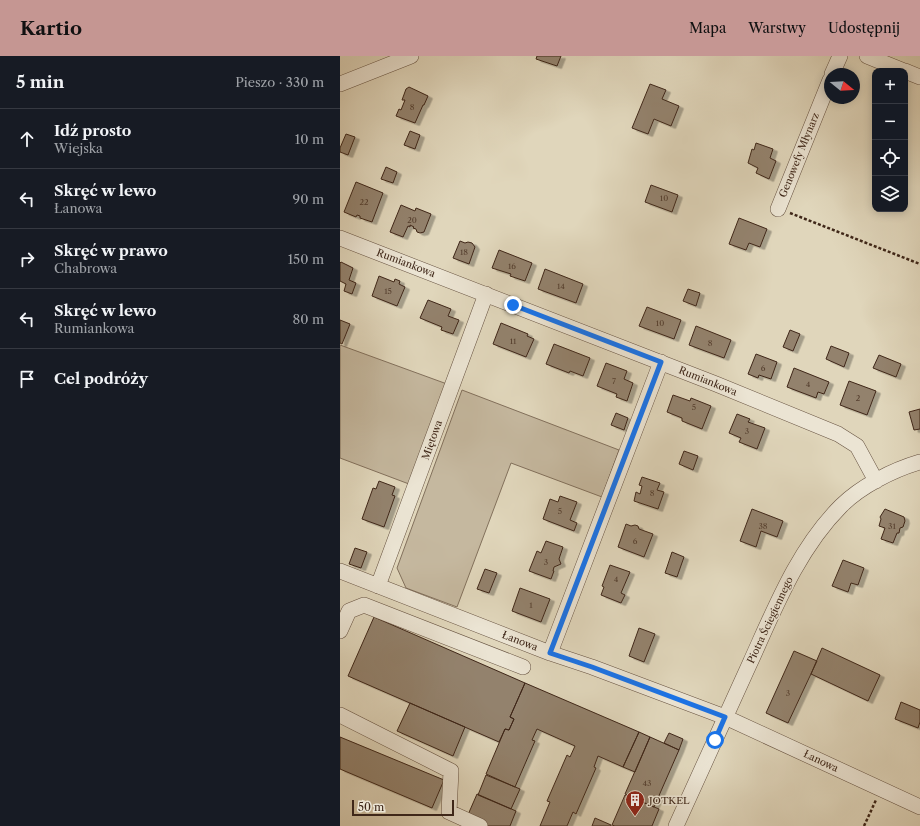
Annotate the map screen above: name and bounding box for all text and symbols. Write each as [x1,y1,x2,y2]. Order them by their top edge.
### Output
text: Kartio [20,17,82,40]
text: Mapa [689,19,726,37]
text: Warstwy [748,19,806,37]
text: Udostępnij [828,19,900,37]
north arrow [824,68,860,104]
map controls [872,68,908,212]
button: + [872,68,908,104]
text: 5 min [16,72,64,92]
text: Pieszo · 330 m [235,74,324,90]
house number: 8 [410,102,415,112]
button: − [872,104,908,140]
street label: Genowefy Młynarz [776,111,822,199]
text: Idź prosto [54,121,131,140]
icon: ahead [16,128,38,150]
text: 10 m [295,131,324,147]
text: Wiejska [54,140,103,156]
button: locate [872,140,908,176]
button: layers [872,176,908,212]
text: Skręć w lewo [54,181,156,200]
icon: left [16,188,38,210]
text: 90 m [293,191,324,207]
house number: 10 [660,193,668,203]
house number: 22 [359,197,369,207]
text: Łanowa [54,200,102,216]
house number: 20 [407,215,417,225]
text: Skręć w prawo [54,241,168,260]
street label: Rumiankowa [375,246,438,280]
house number: 18 [460,247,468,257]
icon: right [16,248,38,270]
text: 150 m [288,251,324,267]
text: Chabrowa [54,260,117,276]
house number: 16 [508,261,516,271]
house number: 14 [557,281,565,291]
house number: 15 [384,286,392,296]
route end [504,296,522,314]
text: Skręć w lewo [54,301,156,320]
icon: left [16,308,38,330]
text: 80 m [292,311,324,327]
house number: 10 [656,318,664,328]
text: Rumiankowa [54,320,134,336]
house number: 11 [510,336,517,346]
house number: 8 [708,338,713,348]
street label: Rumiankowa [677,363,740,399]
house number: 6 [761,363,766,373]
icon: arrive [16,368,38,390]
text: Cel podróży [54,369,148,388]
house number: 7 [612,376,616,386]
house number: 4 [806,379,811,389]
house number: 2 [856,393,861,403]
house number: 5 [692,402,696,412]
street label: Miętowa [419,418,445,462]
house number: 3 [745,426,749,436]
house number: 8 [650,488,655,498]
house number: 5 [558,506,562,516]
house number: 38 [758,521,768,531]
house number: 31 [888,521,897,531]
house number: 6 [633,536,638,546]
house number: 3 [544,557,548,567]
house number: 4 [614,574,619,584]
street label: Piotra Ściegiennego [744,574,796,666]
house number: 1 [529,600,533,610]
street label: Łanowa [500,628,540,654]
house number: 3 [786,688,790,698]
route start [706,731,724,749]
street label: Łanowa [801,747,841,775]
house number: 43 [642,778,652,788]
building icon: JOTKEL [624,789,646,817]
place label: JOTKEL [647,794,690,807]
scale bar [352,798,454,817]
text: 50 m [358,800,384,814]

